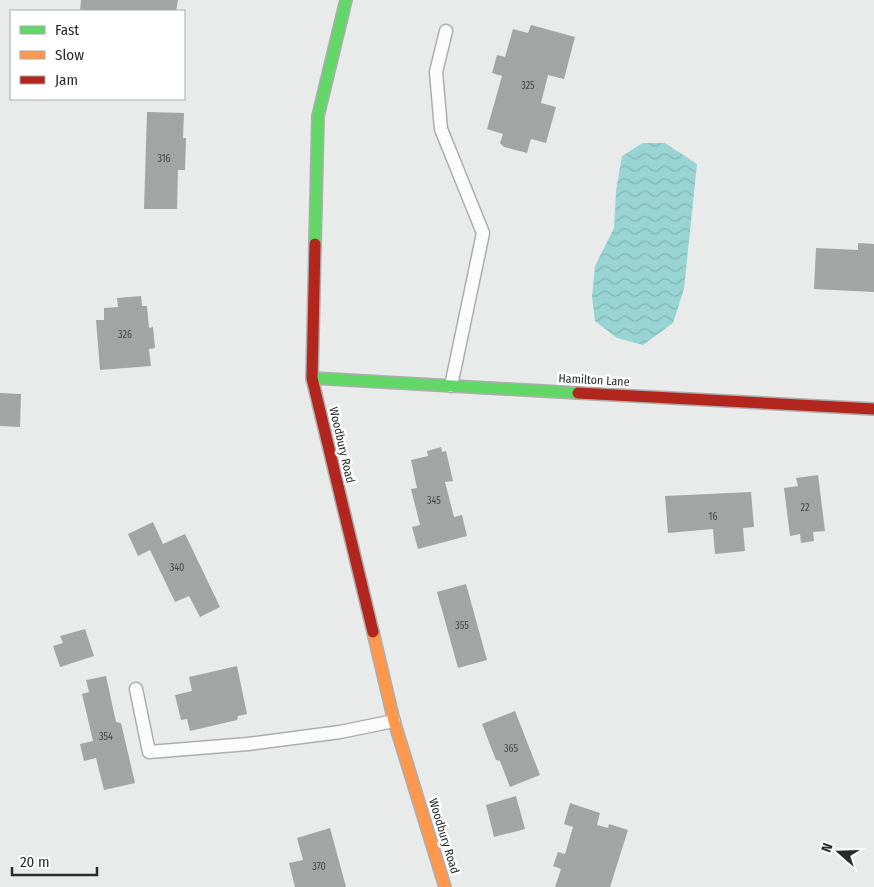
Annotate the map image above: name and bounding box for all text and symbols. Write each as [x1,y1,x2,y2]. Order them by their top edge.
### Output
legend [10,10,185,100]
text: Fast [55,21,79,39]
text: Slow [55,46,84,64]
text: Jam [55,71,78,89]
house number: 325 [521,80,535,92]
house number: 316 [157,153,171,165]
house number: 326 [118,329,132,341]
street label: Hamilton Lane [558,371,630,389]
street label: Woodbury Road [326,406,358,484]
house number: 345 [427,495,441,507]
house number: 22 [801,502,810,514]
house number: 16 [709,511,717,523]
house number: 340 [170,562,184,574]
house number: 355 [455,620,469,632]
house number: 354 [99,731,113,743]
house number: 365 [504,743,518,755]
street label: Woodbury Road [426,797,462,875]
north arrow [814,827,864,877]
text: N [818,841,837,855]
scale bar [12,844,98,876]
text: 20 m [20,853,50,871]
house number: 370 [312,861,326,873]

